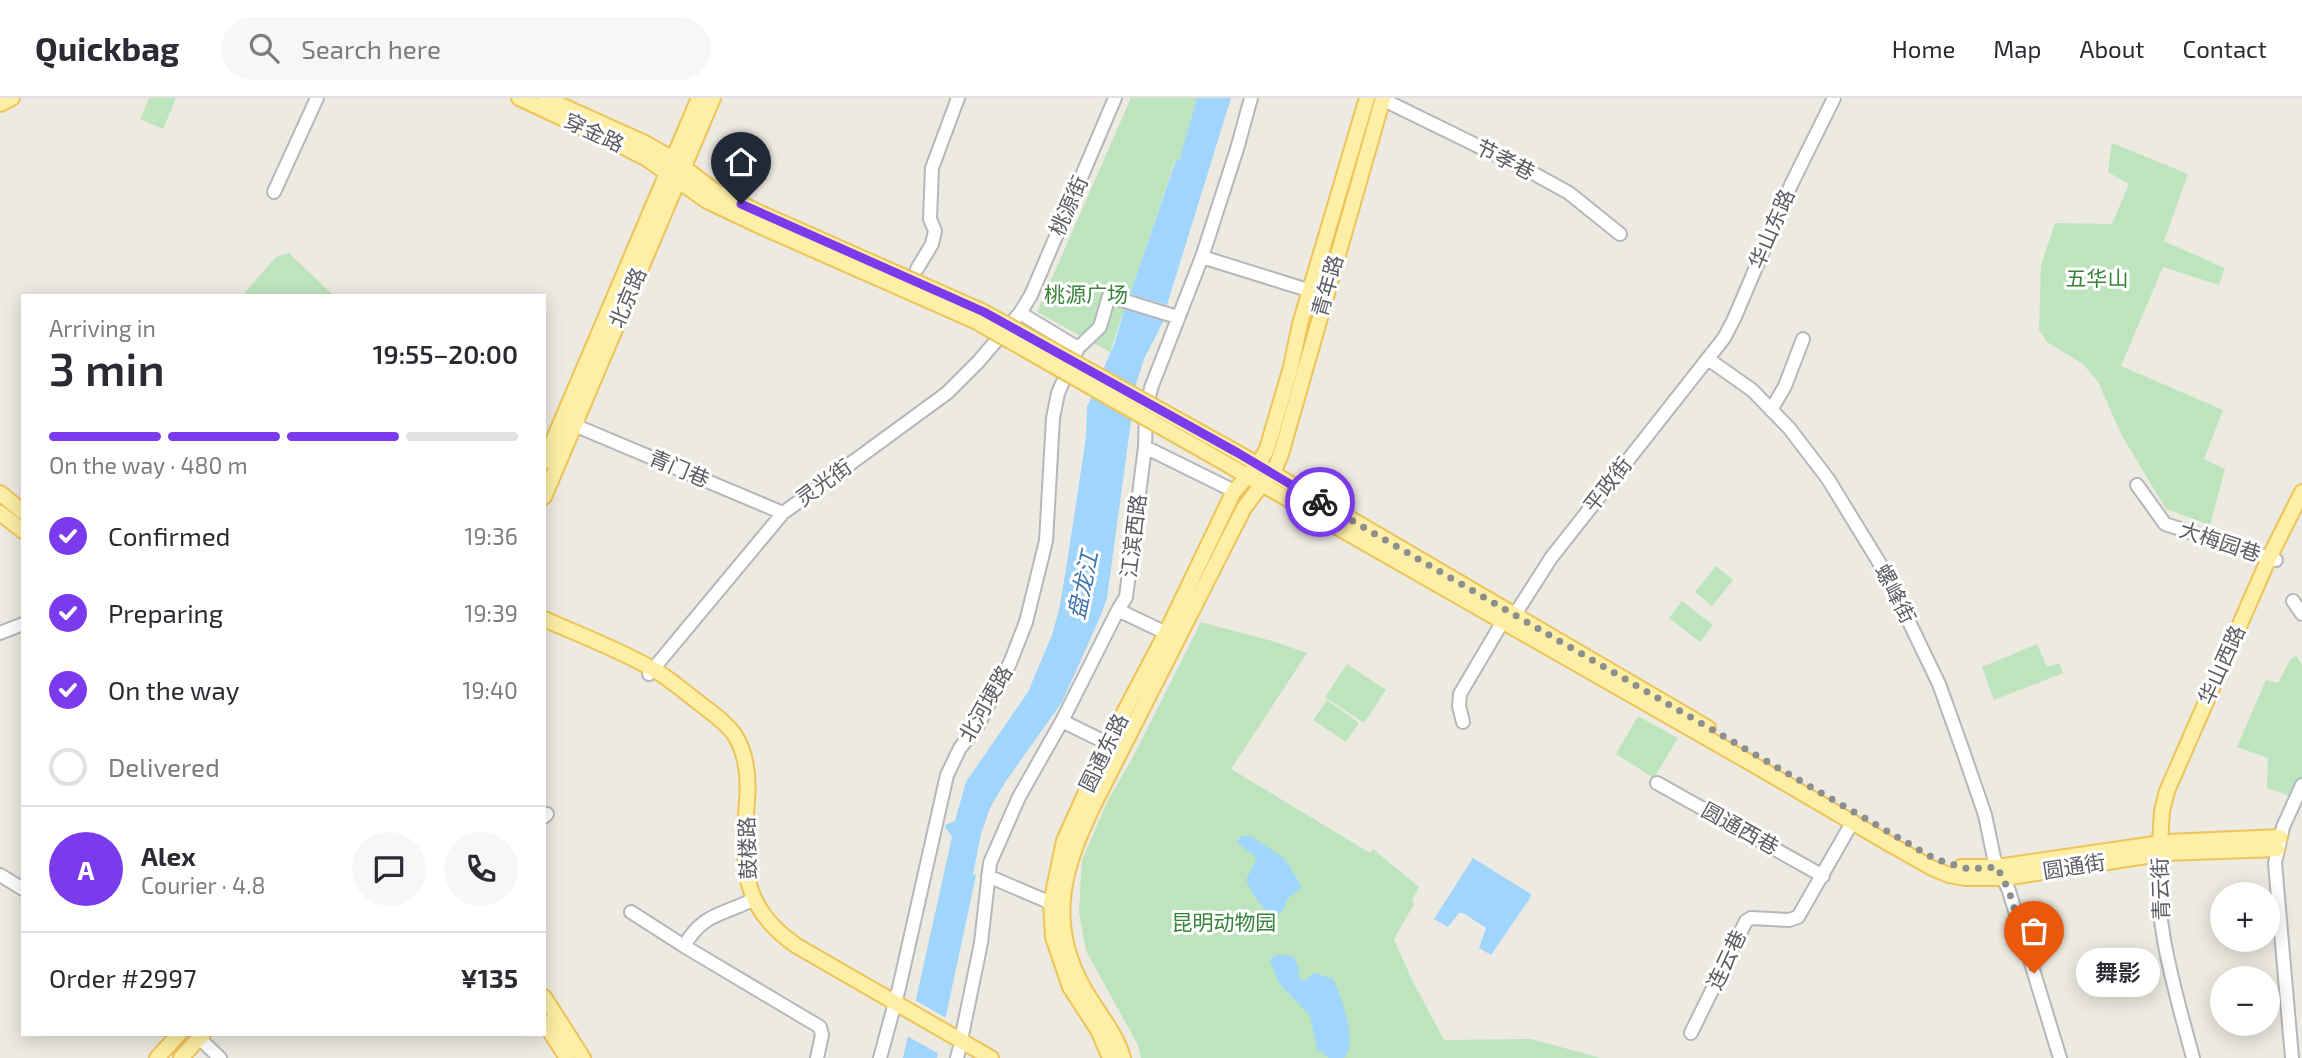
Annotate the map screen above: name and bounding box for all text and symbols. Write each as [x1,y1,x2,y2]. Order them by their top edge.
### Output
search box [221,17,711,80]
text: Quickbag [35,28,179,68]
icon: search [245,29,283,67]
text: Search here [301,33,441,64]
text: Home [1892,34,1955,63]
text: Map [1993,34,2041,63]
text: About [2079,34,2145,63]
text: Contact [2183,34,2267,63]
street label: 穿金路 [561,107,628,156]
pin [711,132,771,204]
street label: 节孝巷 [1472,133,1539,184]
icon: home [722,143,760,181]
street label: 桃源街 [1043,172,1092,239]
street label: 华山东路 [1743,185,1799,272]
street label: 青年路 [1306,252,1347,319]
street label: 北京路 [603,264,650,331]
park label: 五华山 [2066,265,2129,290]
park label: 桃源广场 [1044,281,1128,306]
text: Arriving in [49,314,156,342]
text: 19:55–20:00 [373,338,518,369]
text: 3 min [49,340,165,395]
street label: 青门巷 [646,444,713,491]
text: On the way · 480 m [49,451,248,479]
street label: 平政街 [1578,452,1636,517]
street label: 灵光街 [790,453,856,510]
courier [1285,467,1355,537]
icon: bike [1301,483,1339,521]
street label: 江滨西路 [1115,493,1150,579]
street label: 大梅园巷 [2177,516,2264,565]
icon: check [49,517,87,555]
text: Confirmed [108,520,231,551]
text: 19:36 [464,522,518,550]
water label: 盘龙江 [1061,545,1104,621]
street label: 螺峰街 [1871,560,1922,627]
icon: check [49,594,87,632]
text: Preparing [108,597,223,628]
text: 19:39 [464,599,518,627]
street label: 华山西路 [2192,621,2249,708]
street label: 北河埂路 [953,661,1017,746]
icon: check [49,671,87,709]
text: On the way [108,674,239,705]
text: 19:40 [462,676,518,704]
street label: 圆通东路 [1073,709,1132,796]
text: Delivered [108,751,220,782]
street label: 圆通西巷 [1698,796,1784,859]
street label: 鼓楼路 [733,816,760,880]
button: chat [352,832,426,906]
button: phone [444,832,518,906]
text: Alex [141,840,196,871]
street label: 圆通街 [2041,848,2107,883]
text: A [78,854,94,885]
street label: 青云街 [2146,857,2173,921]
text: Courier · 4.8 [141,871,265,899]
map controls [2210,882,2280,1036]
button: + [2210,882,2280,952]
pin [2004,901,2064,973]
park label: 昆明动物园 [1172,909,1277,934]
icon: bag [2015,912,2053,950]
street label: 连云巷 [1701,926,1750,993]
callout: 舞影 [2076,948,2160,998]
text: 舞影 [2095,958,2141,986]
text: Order #2997 [49,962,197,993]
text: ¥135 [460,962,518,993]
button: − [2210,966,2280,1036]

